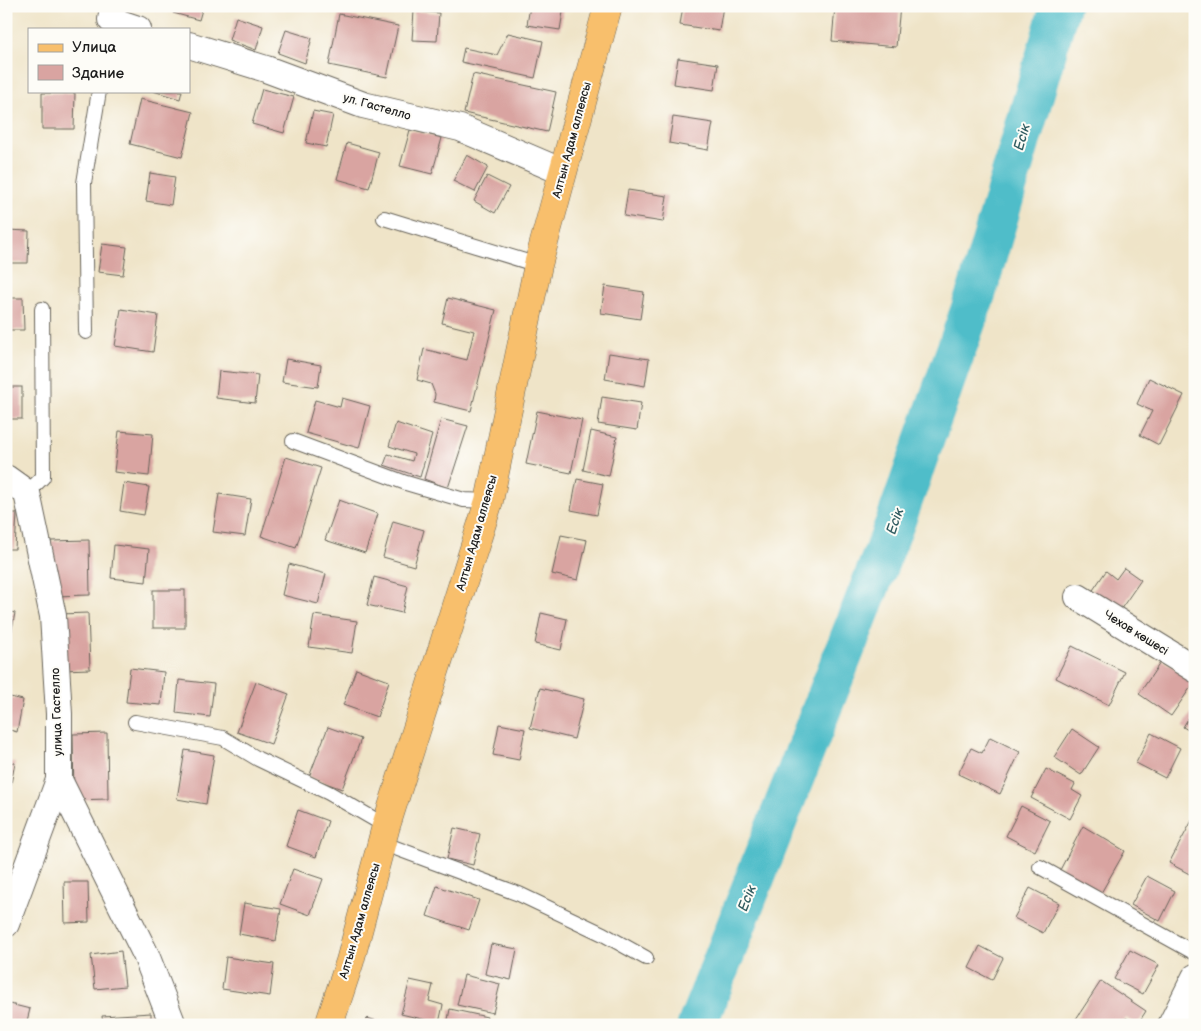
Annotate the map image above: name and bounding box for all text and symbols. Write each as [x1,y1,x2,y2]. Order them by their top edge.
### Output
legend [28,28,190,92]
text: Улица [72,38,117,57]
text: Здание [72,64,124,83]
street label: Алтын Адам аллеясы [549,80,595,201]
street label: ул. Гастелло [341,90,413,124]
water label: Есік [1010,121,1034,152]
street label: Алтын Адам аллеясы [453,473,501,594]
water label: Есік [882,505,908,537]
street label: Чехов көшесі [1101,607,1171,659]
street label: улица Гастелло [48,668,66,756]
street label: Алтын Адам аллеясы [336,861,384,982]
water label: Есік [734,882,760,914]

